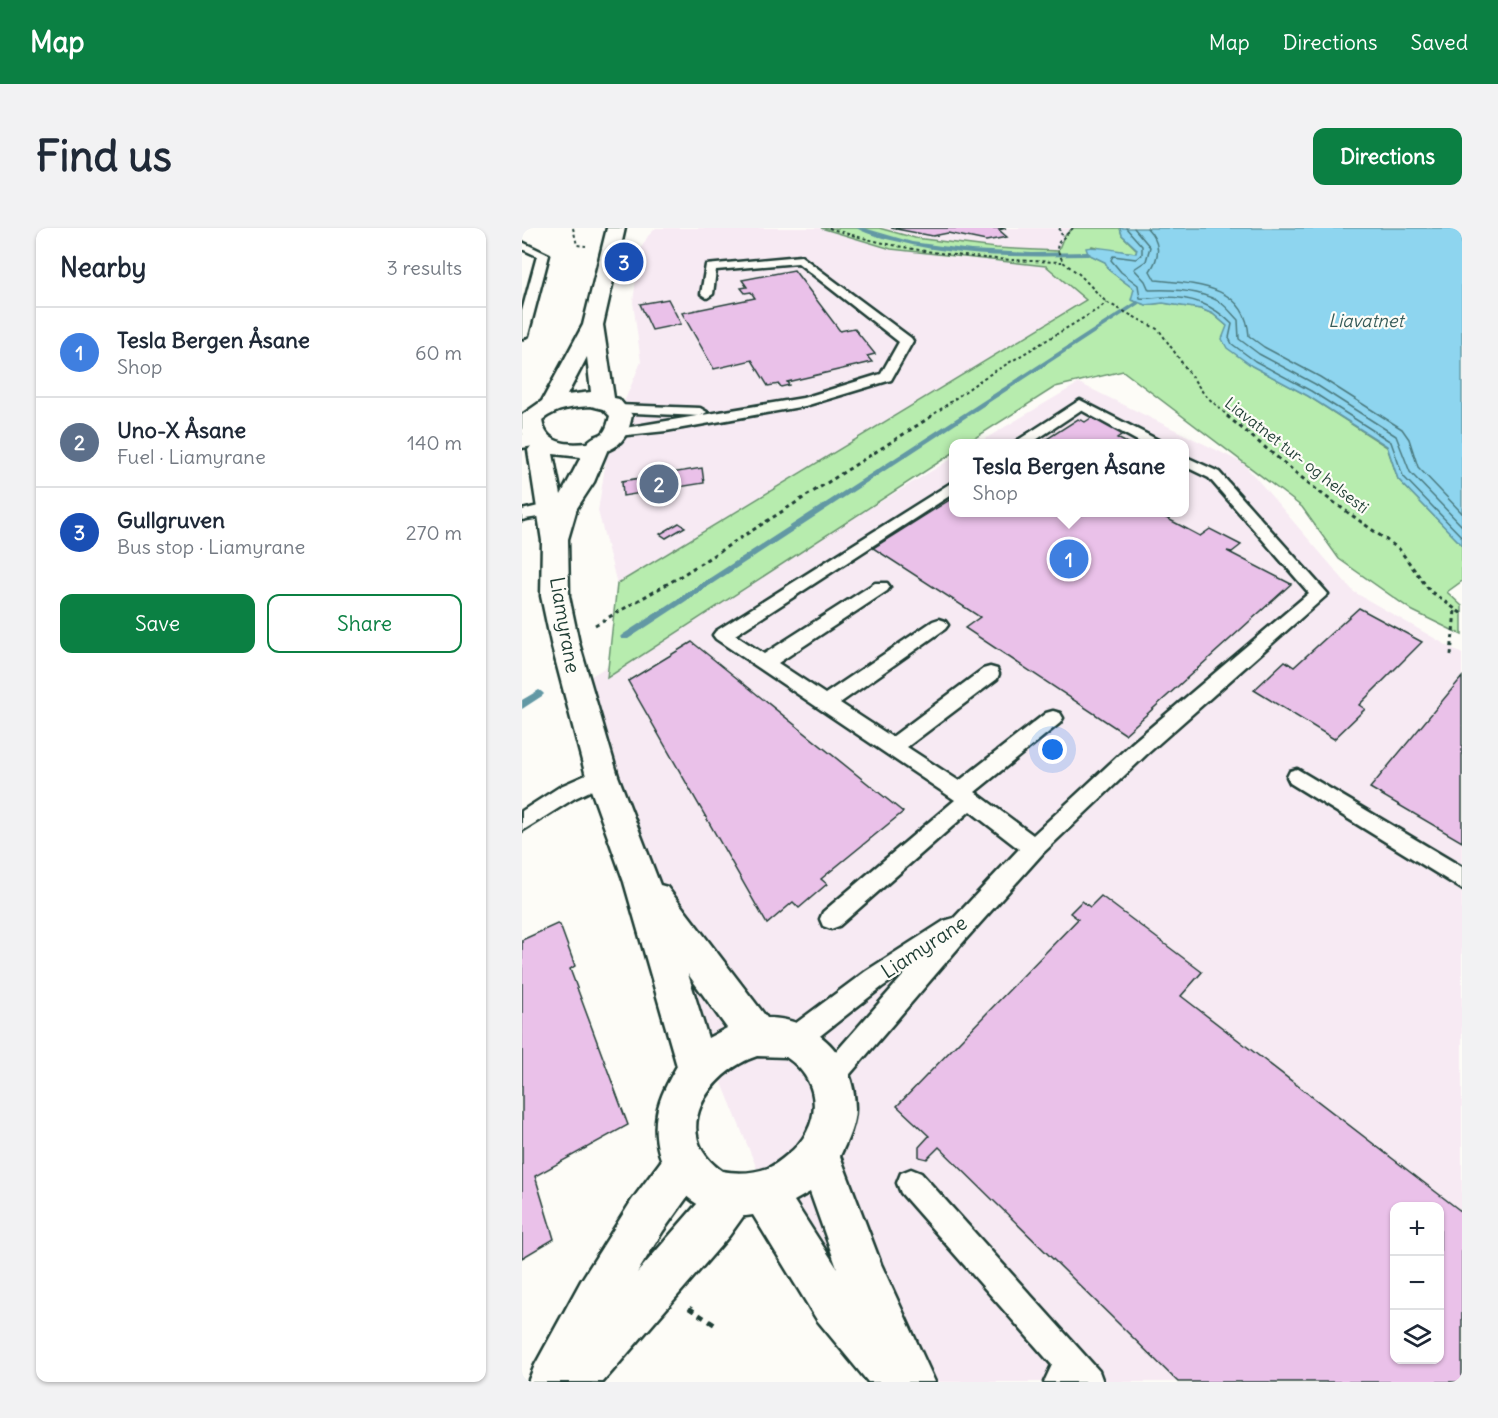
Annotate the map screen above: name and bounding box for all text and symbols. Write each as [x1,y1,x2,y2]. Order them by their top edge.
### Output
text: Map [30,24,84,60]
text: Map [1209,29,1250,56]
text: Directions [1283,29,1377,56]
text: Saved [1410,29,1468,56]
button: Directions [1313,128,1462,185]
text: Find us [36,130,172,182]
pin: 3 [604,240,644,285]
text: Nearby [60,251,146,284]
text: 3 results [386,255,462,280]
water label: Liavatnet [1328,309,1406,332]
text: Tesla Bergen Åsane [117,326,310,354]
text: 1 [76,340,83,365]
text: 60 m [415,340,462,365]
text: Shop [117,354,162,379]
street label: Liavatnet tur- og helsesti [1221,393,1373,517]
text: Uno-X Åsane [117,416,246,444]
text: 2 [74,430,85,455]
text: 140 m [407,430,462,455]
popup [949,439,1189,517]
text: Fuel · Liamyrane [117,444,266,469]
text: Tesla Bergen Åsane [973,452,1165,480]
pin: 2 [640,462,678,506]
text: Shop [973,480,1018,505]
text: Gullgruven [117,506,225,534]
text: 3 [74,520,85,545]
text: 270 m [406,520,462,545]
text: Bus stop · Liamyrane [117,534,305,559]
pin: 1 [1050,536,1088,582]
street label: Liamyrane [545,575,586,675]
button: Save [60,594,255,653]
button: Share [267,594,462,653]
your location [1038,735,1067,764]
street label: Liamyrane [876,910,971,984]
map controls [1390,1202,1444,1364]
button: + [1390,1202,1444,1256]
button: − [1390,1256,1444,1310]
button: layers [1390,1310,1444,1364]

